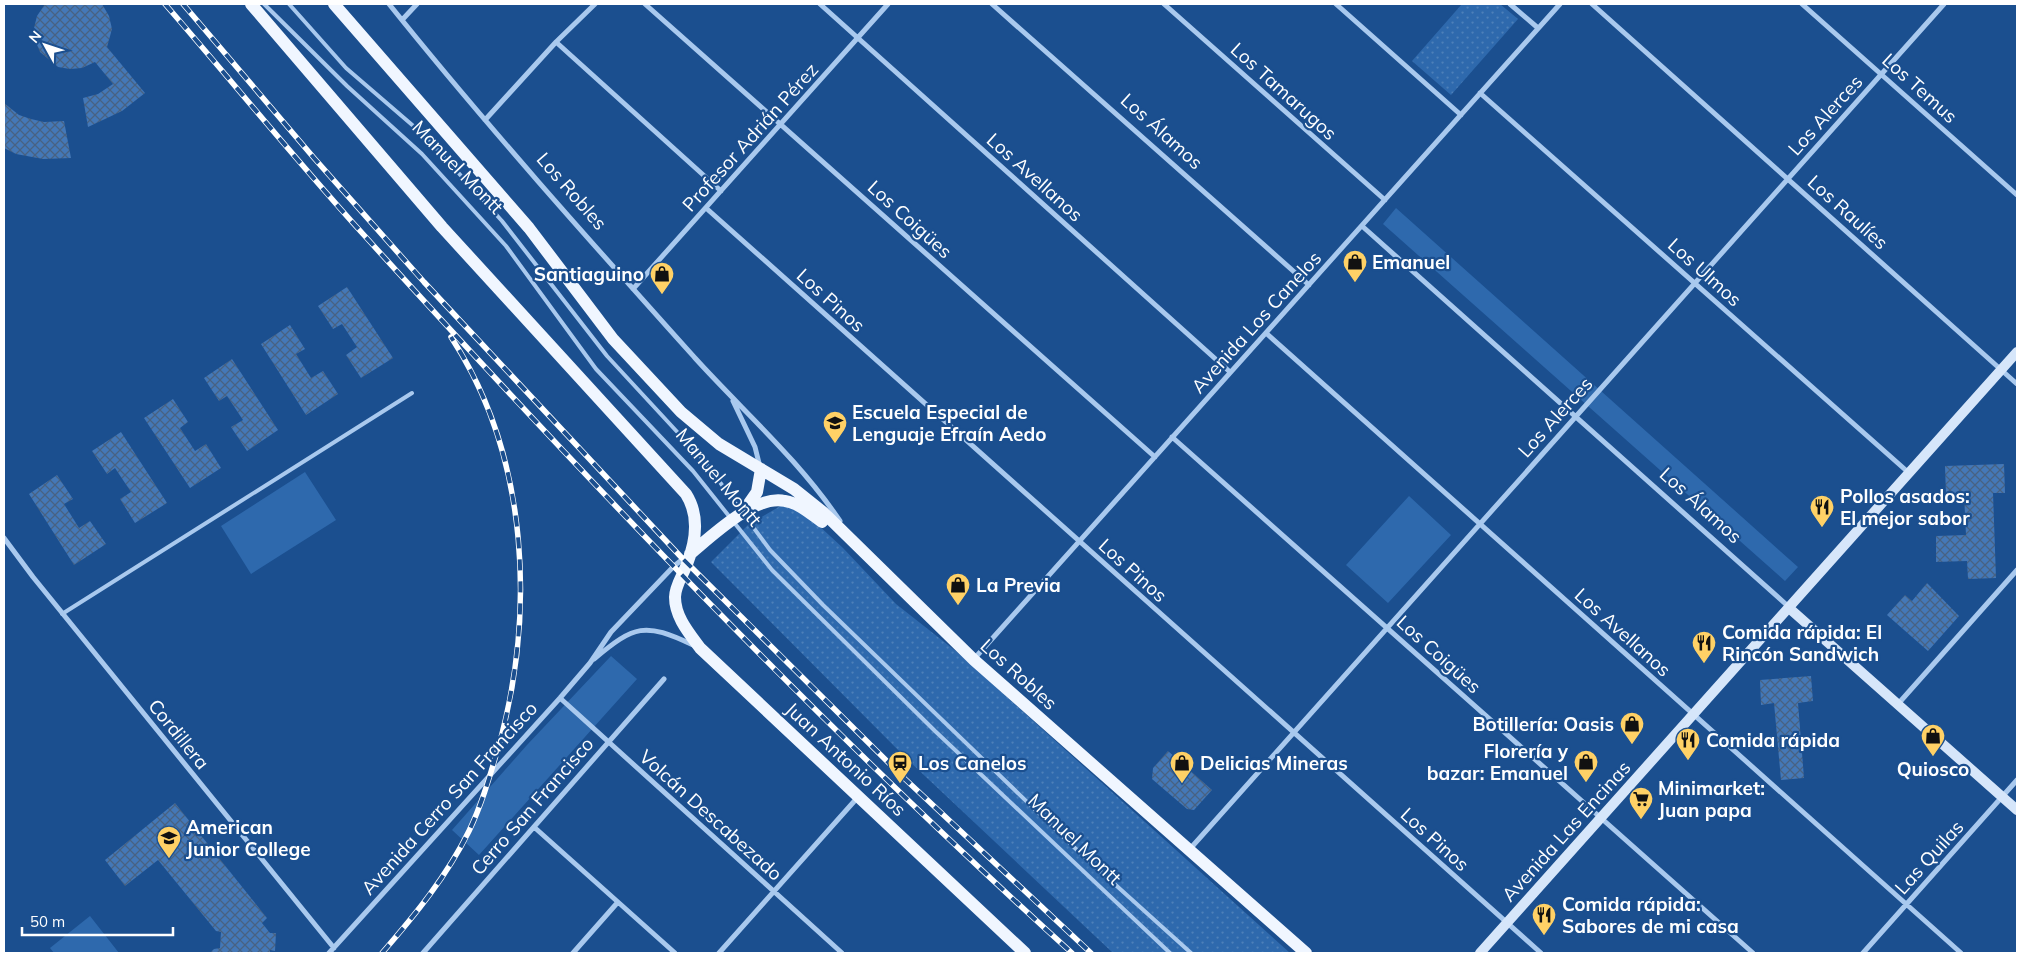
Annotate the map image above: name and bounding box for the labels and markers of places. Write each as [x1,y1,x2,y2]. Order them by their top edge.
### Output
shop icon: Emanuel [1342,249,1368,283]
place label: Emanuel [1372,250,1450,274]
shop icon: Santiaguino [649,261,675,295]
place label: Santiaguino [534,262,644,286]
place label: Escuela Especial de Lenguaje Efraín Aedo [852,400,1047,446]
school or university icon: Escuela Especial de Lenguaje Efraín Aedo [822,410,848,444]
place label: Pollos asados: El mejor sabor [1840,484,1970,530]
restaurant icon: Pollos asados: El mejor sabor [1809,494,1835,528]
shop icon: La Previa [945,572,971,606]
place label: La Previa [976,573,1061,597]
place label: Comida rápida: El Rincón Sandwich [1722,620,1882,666]
restaurant icon: Comida rápida: El Rincón Sandwich [1691,630,1717,664]
shop icon: Botillería: Oasis [1619,711,1645,745]
place label: Botillería: Oasis [1472,712,1614,736]
shop icon: Quiosco [1920,723,1946,757]
restaurant icon: Comida rápida [1675,727,1701,761]
place label: Comida rápida [1706,728,1840,752]
place label: Florería y bazar: Emanuel [1427,739,1569,785]
shop icon: Florería y bazar: Emanuel [1573,749,1599,783]
station icon: Los Canelos [887,750,913,784]
shop icon: Delicias Mineras [1169,750,1195,784]
place label: Los Canelos [918,751,1027,775]
place label: Delicias Mineras [1200,751,1348,775]
place label: Quiosco [1897,757,1969,781]
place label: Minimarket: Juan papa [1658,776,1765,822]
supermarket icon: Minimarket: Juan papa [1628,786,1654,820]
place label: American Junior College [186,815,311,861]
school or university icon: American Junior College [156,825,182,859]
place label: Comida rápida: Sabores de mi casa [1562,892,1739,938]
restaurant icon: Comida rápida: Sabores de mi casa [1531,902,1557,936]

